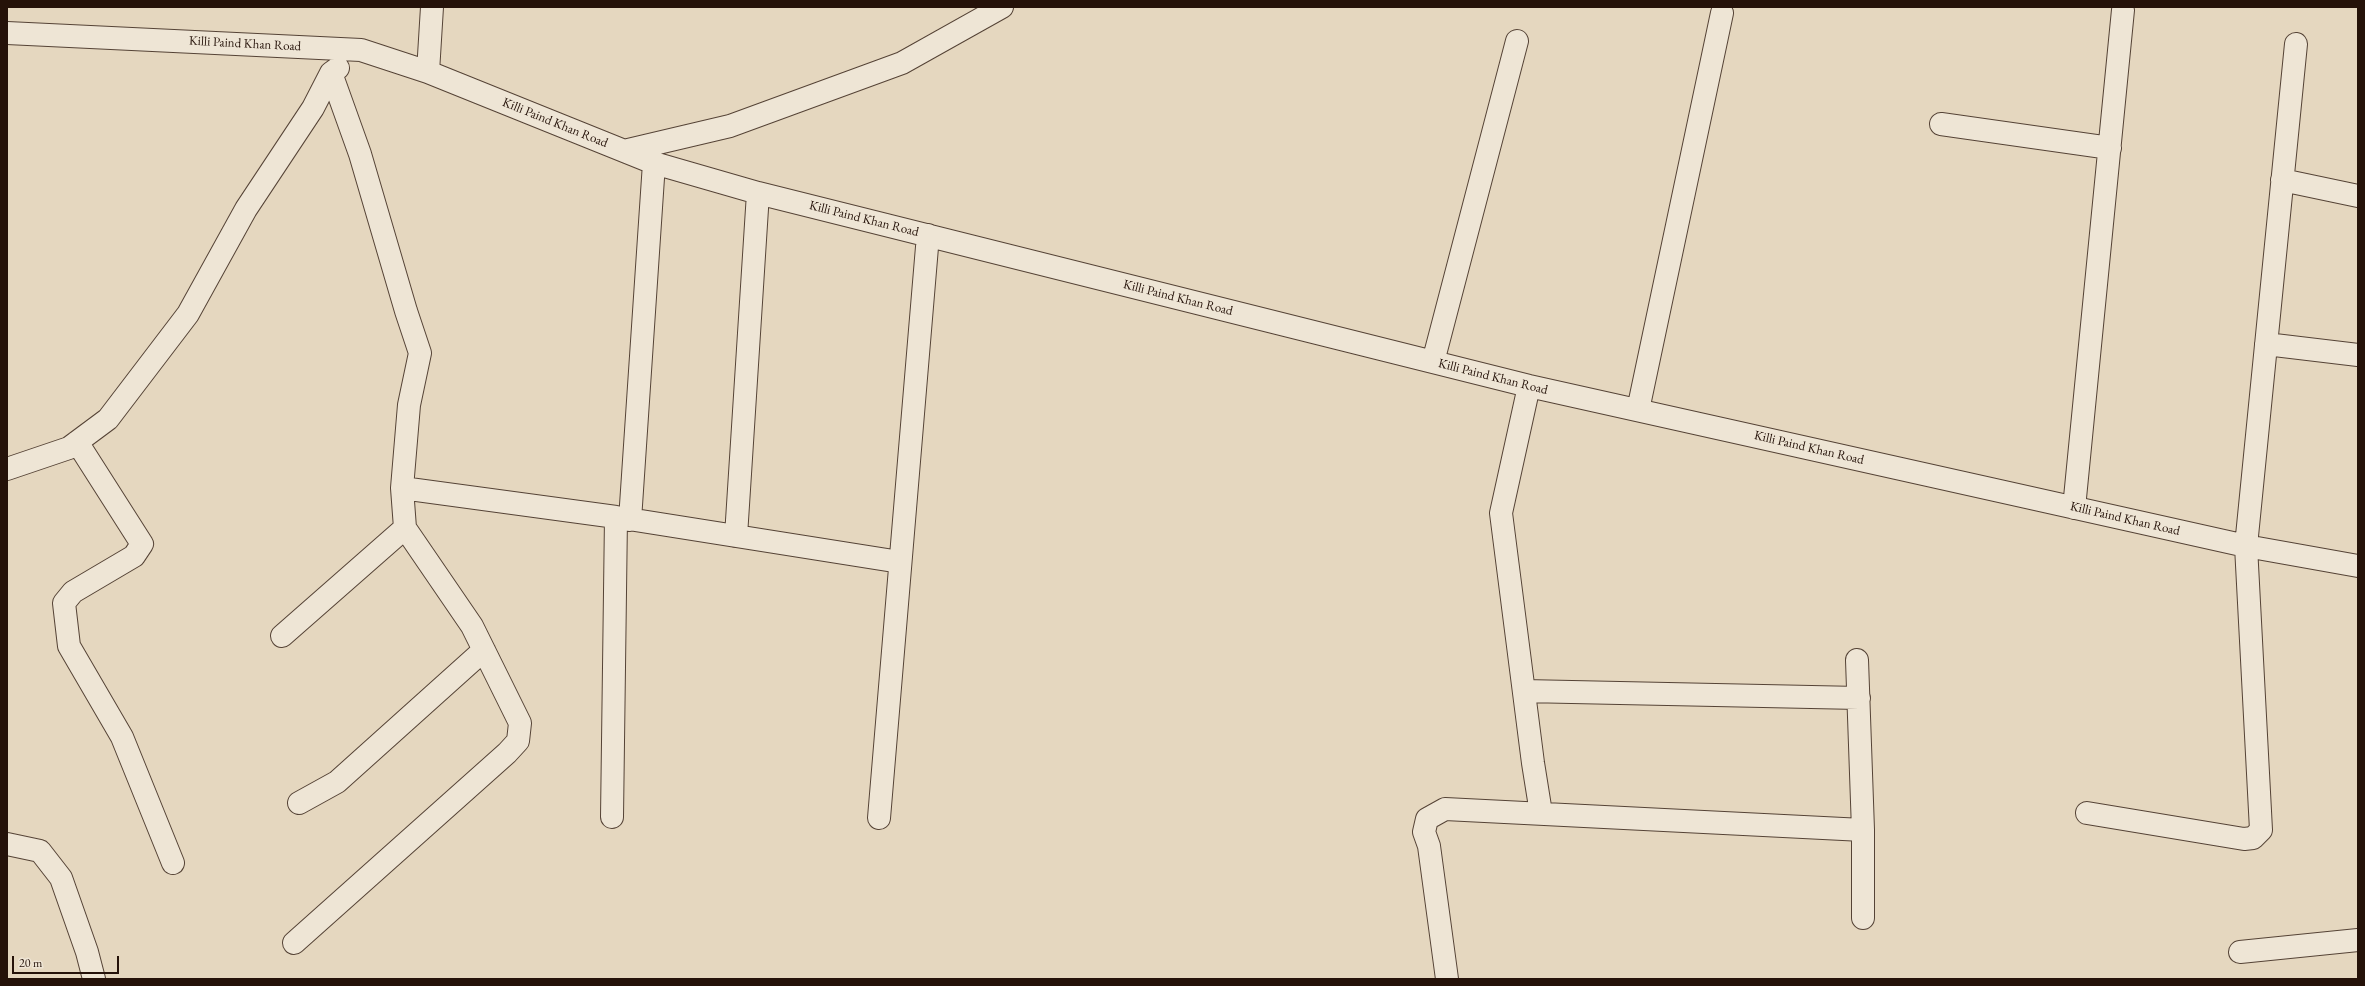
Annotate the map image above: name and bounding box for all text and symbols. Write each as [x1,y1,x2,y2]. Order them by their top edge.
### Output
street label: Killi Paind Khan Road [188,33,302,55]
street label: Killi Paind Khan Road [500,95,610,151]
street label: Killi Paind Khan Road [808,198,920,240]
street label: Killi Paind Khan Road [1122,277,1234,319]
street label: Killi Paind Khan Road [1437,356,1549,398]
street label: Killi Paind Khan Road [1752,428,1866,468]
street label: Killi Paind Khan Road [2068,499,2182,539]
scale bar [14,948,121,974]
text: 20 m [19,955,42,971]

